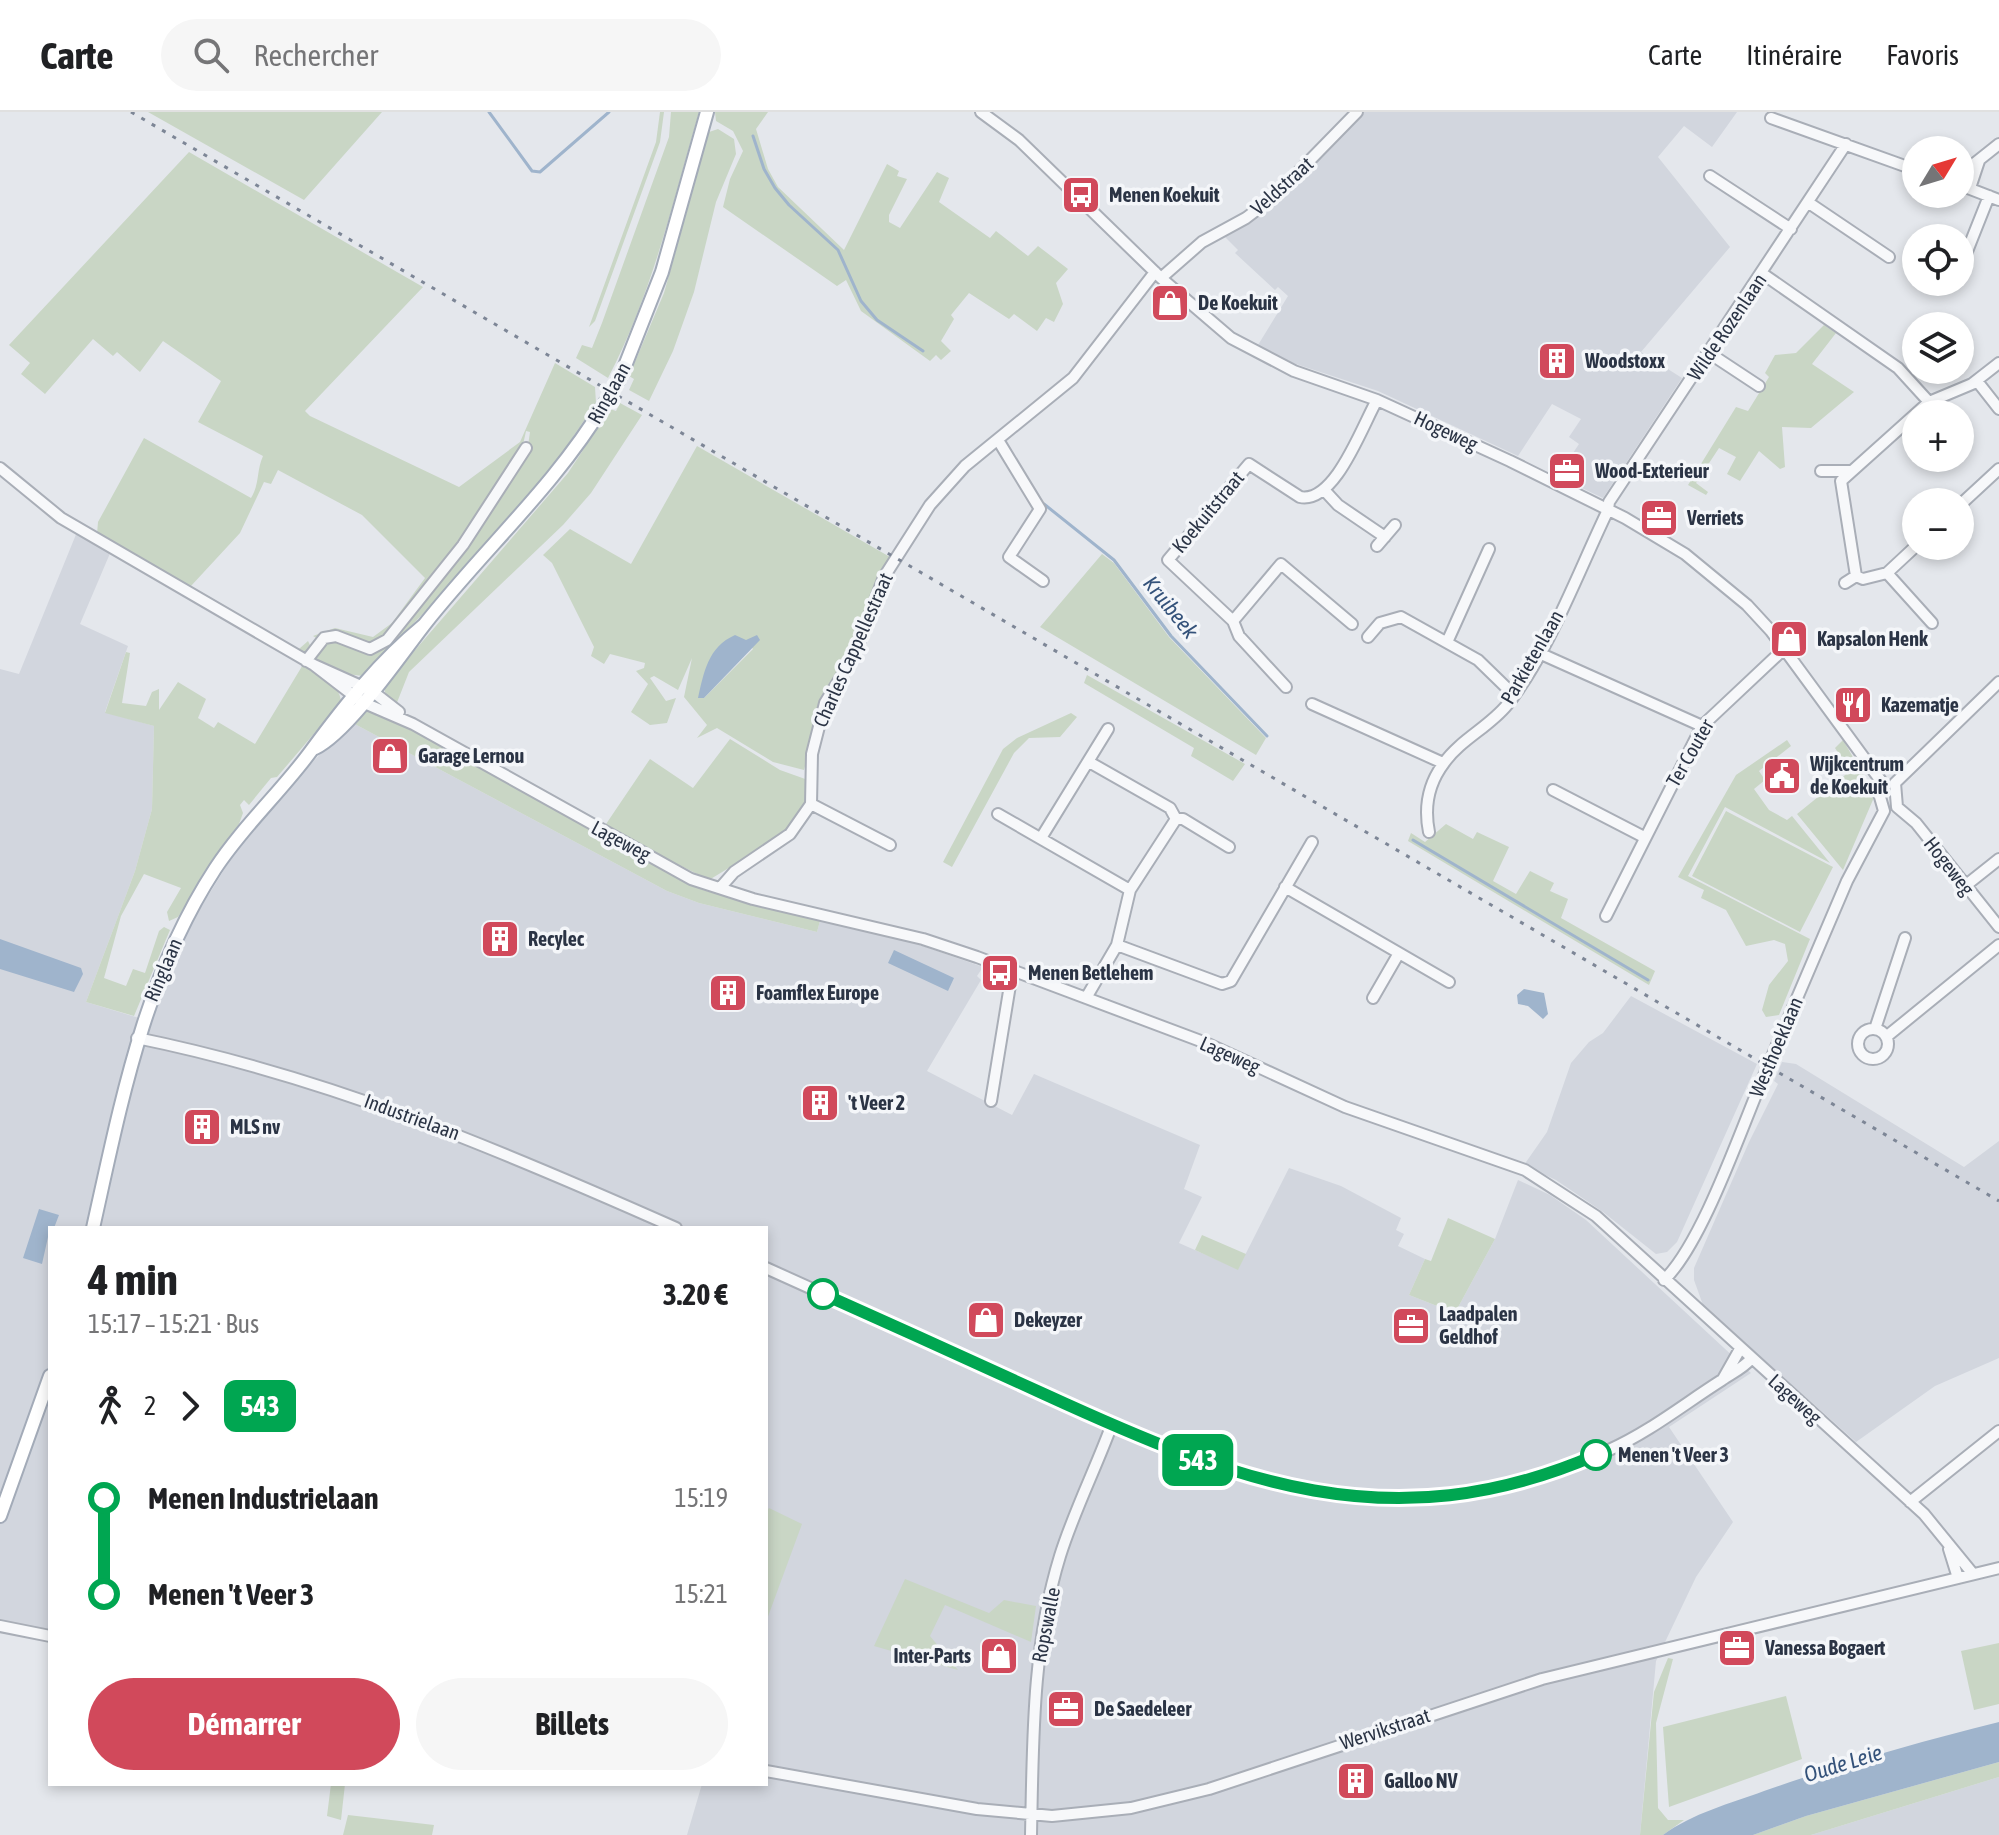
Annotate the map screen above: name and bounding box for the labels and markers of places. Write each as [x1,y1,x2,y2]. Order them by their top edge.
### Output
bus stop icon: Menen Koekuit [1060,174,1102,216]
place label: Menen Koekuit [1109,183,1220,206]
shop icon: De Koekuit [1149,282,1191,324]
place label: De Koekuit [1198,291,1278,314]
building icon: Woodstoxx [1536,340,1578,382]
place label: Woodstoxx [1584,349,1665,372]
office icon: Wood-Exterieur [1546,450,1588,492]
place label: Wood-Exterieur [1594,459,1710,482]
office icon: Verriets [1638,497,1680,539]
place label: Verriets [1686,506,1744,529]
shop icon: Kapsalon Henk [1768,618,1810,660]
place label: Kapsalon Henk [1817,627,1928,650]
restaurant icon: Kazematje [1832,684,1874,726]
place label: Kazematje [1881,693,1959,716]
shop icon: Garage Lernou [369,735,411,777]
place label: Garage Lernou [418,744,525,767]
place label: Wijkcentrum de Koekuit [1809,752,1904,798]
public building icon: Wijkcentrum de Koekuit [1761,755,1803,797]
building icon: Recylec [479,918,521,960]
place label: Recylec [528,927,585,950]
bus stop icon: Menen Betlehem [979,952,1021,994]
place label: Menen Betlehem [1028,961,1153,984]
building icon: Foamflex Europe [707,972,749,1014]
place label: Foamflex Europe [756,981,879,1004]
building icon: 't Veer 2 [799,1082,841,1124]
place label: 't Veer 2 [848,1091,905,1114]
building icon: MLS nv [181,1106,223,1148]
place label: MLS nv [230,1115,281,1138]
unlabelled marker [808,1279,838,1309]
shop icon: Dekeyzer [965,1299,1007,1341]
place label: Laadpalen Geldhof [1439,1302,1517,1348]
office icon: Laadpalen Geldhof [1390,1305,1432,1347]
place label: Dekeyzer [1014,1308,1083,1331]
marker: Menen 't Veer 3 [1581,1440,1611,1470]
place label: Menen 't Veer 3 [1618,1443,1729,1466]
office icon: Vanessa Bogaert [1716,1627,1758,1669]
shop icon: Inter-Parts [978,1635,1020,1677]
place label: Vanessa Bogaert [1764,1636,1886,1659]
place label: Inter-Parts [893,1644,971,1667]
office icon: De Saedeleer [1045,1688,1087,1730]
place label: De Saedeleer [1094,1697,1192,1720]
building icon: Galloo NV [1335,1760,1377,1802]
place label: Galloo NV [1384,1769,1458,1792]

